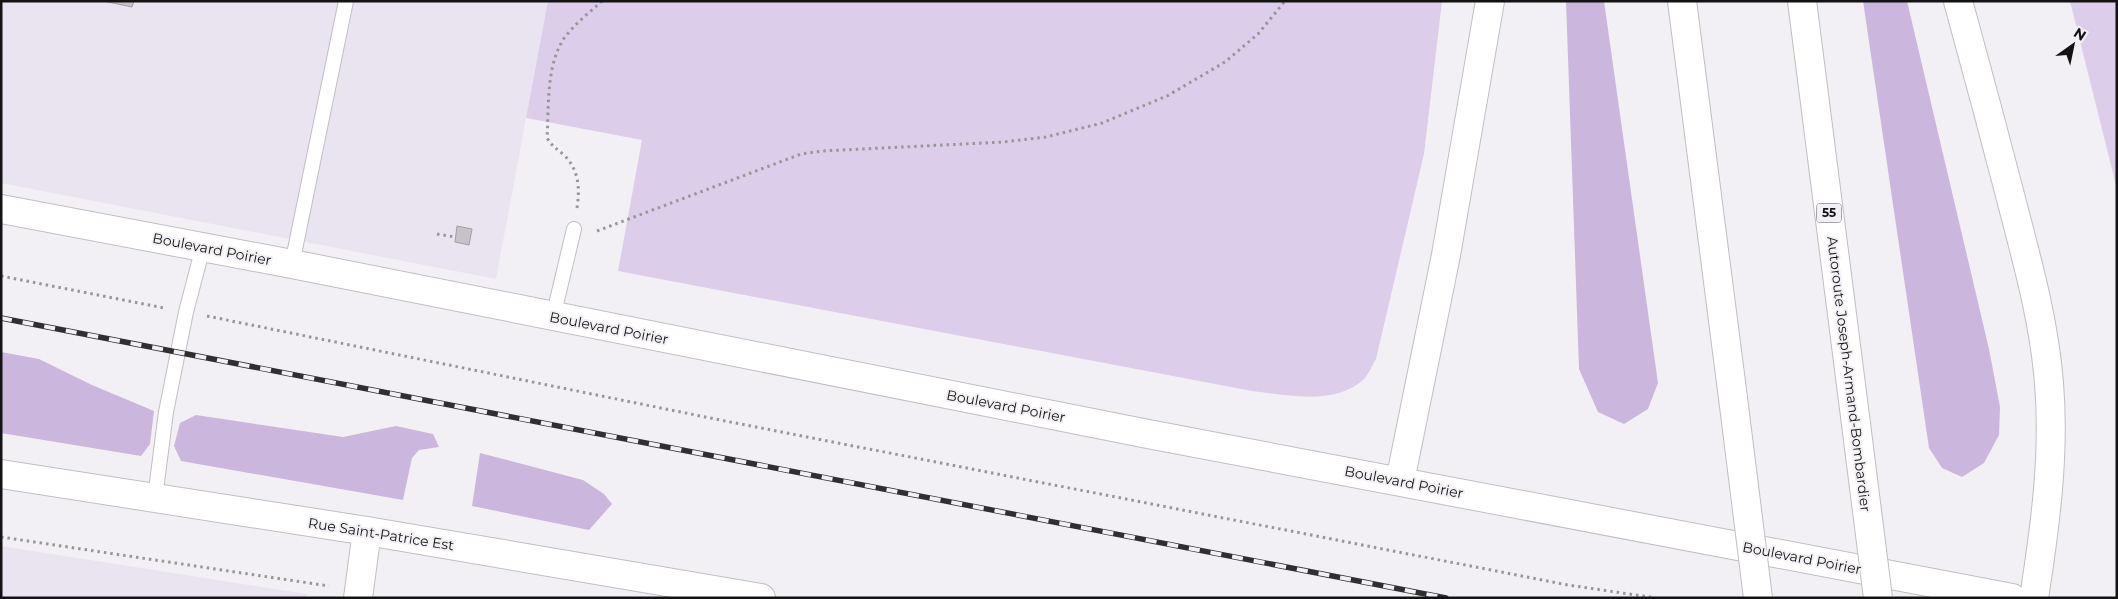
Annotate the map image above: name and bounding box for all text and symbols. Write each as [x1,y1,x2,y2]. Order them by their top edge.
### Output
north arrow [2048,20,2098,70]
text: N [2070,23,2090,45]
road number: 55 [1816,204,1842,222]
street label: Boulevard Poirier [151,229,273,269]
street label: Autoroute Joseph-Armand-Bombardier [1823,235,1875,513]
street label: Boulevard Poirier [548,308,670,348]
street label: Boulevard Poirier [945,386,1067,426]
street label: Boulevard Poirier [1343,462,1465,502]
street label: Rue Saint-Patrice Est [307,514,455,554]
street label: Boulevard Poirier [1741,538,1863,578]

